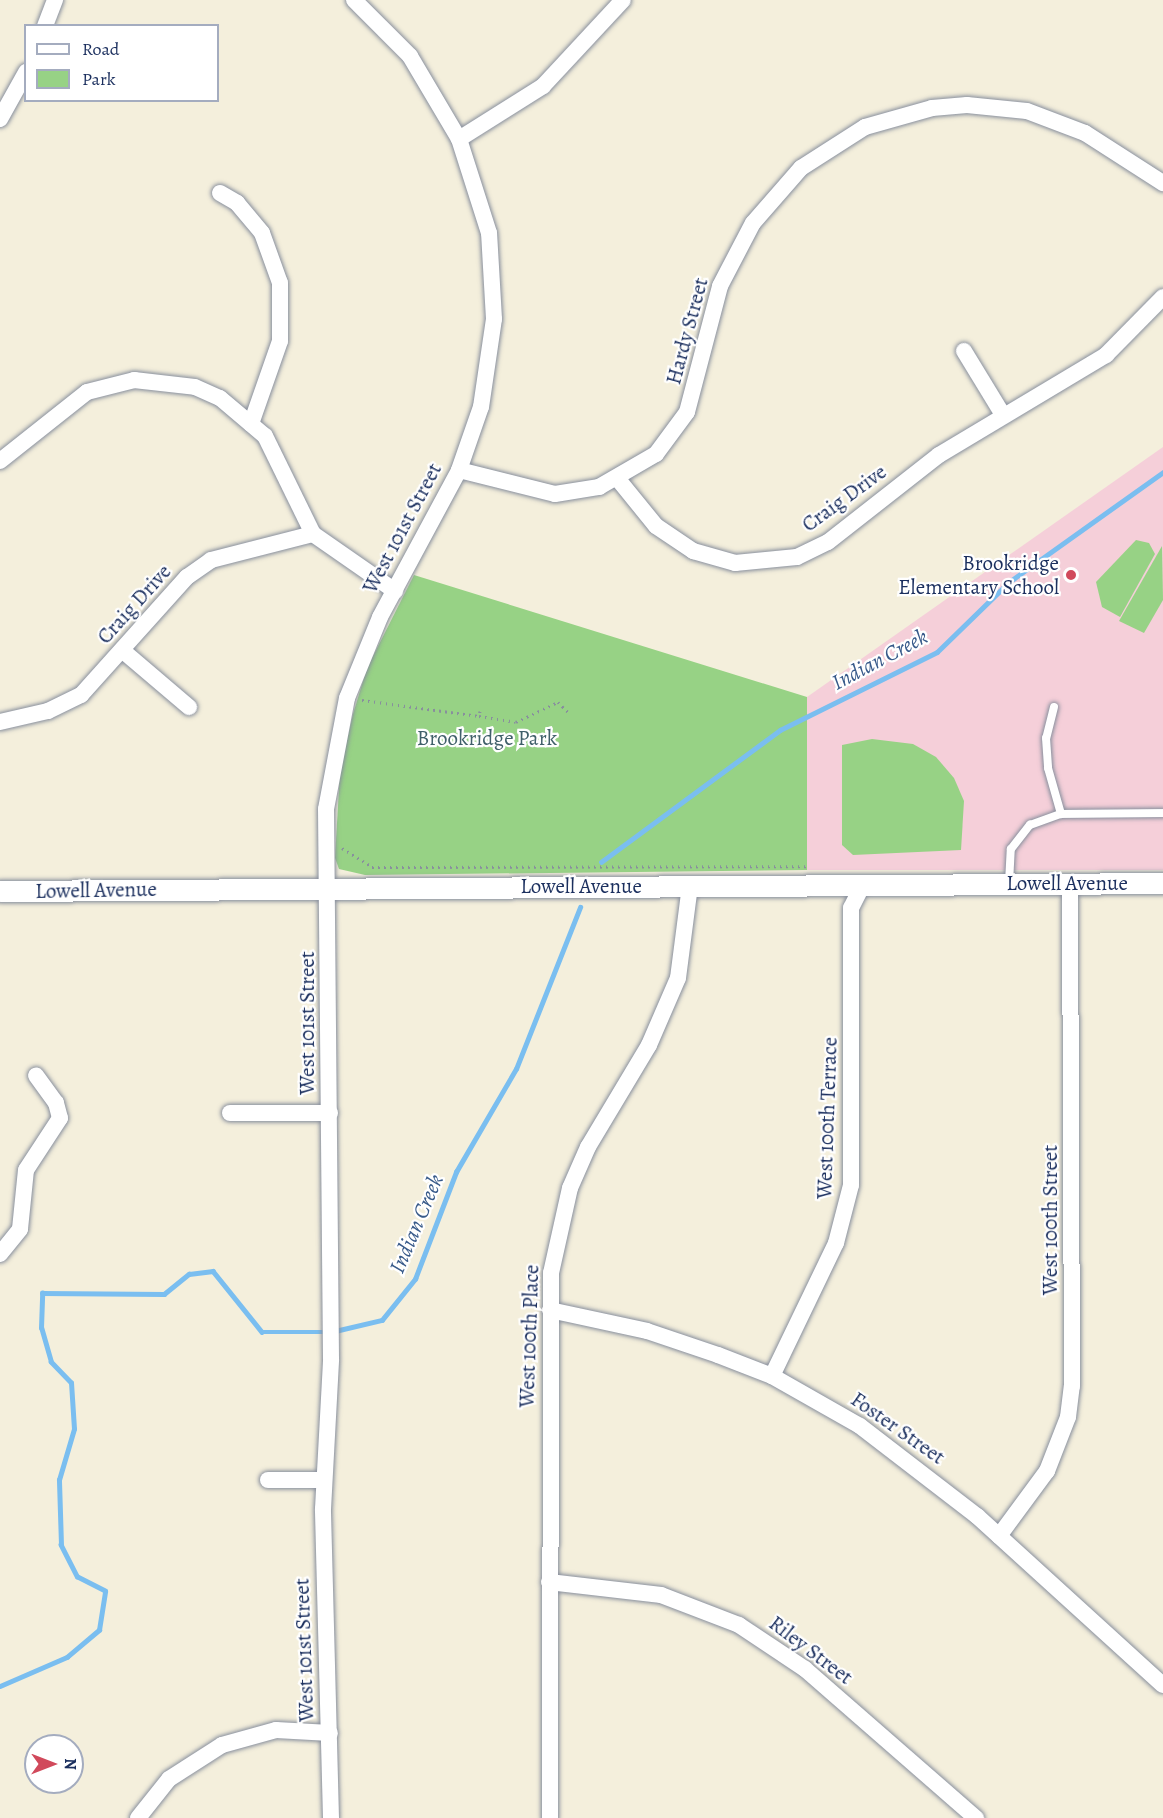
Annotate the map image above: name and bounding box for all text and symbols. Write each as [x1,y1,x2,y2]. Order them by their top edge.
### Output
legend [24,24,219,102]
text: Road [82,37,119,61]
text: Park [82,67,116,91]
street label: Hardy Street [661,275,713,387]
street label: West 101st Street [357,459,447,597]
street label: Craig Drive [797,459,891,537]
place label: Brookridge Elementary School [898,550,1059,600]
street label: Craig Drive [92,559,176,649]
marker: Brookridge Elementary School [1064,568,1078,582]
water label: Indian Creek [828,624,932,696]
park label: Brookridge Park [417,725,557,751]
street label: Lowell Avenue [1006,870,1128,896]
street label: Lowell Avenue [520,873,642,899]
street label: Lowell Avenue [35,876,157,904]
street label: West 101st Street [294,951,320,1095]
street label: West 100th Terrace [812,1037,842,1199]
street label: West 100th Street [1037,1145,1063,1295]
water label: Indian Creek [384,1171,450,1277]
street label: West 100th Place [514,1264,544,1408]
street label: Foster Street [846,1386,950,1470]
street label: West 101st Street [289,1578,319,1722]
street label: Riley Street [764,1610,858,1690]
north arrow [24,1734,84,1794]
text: N [59,1758,81,1770]

